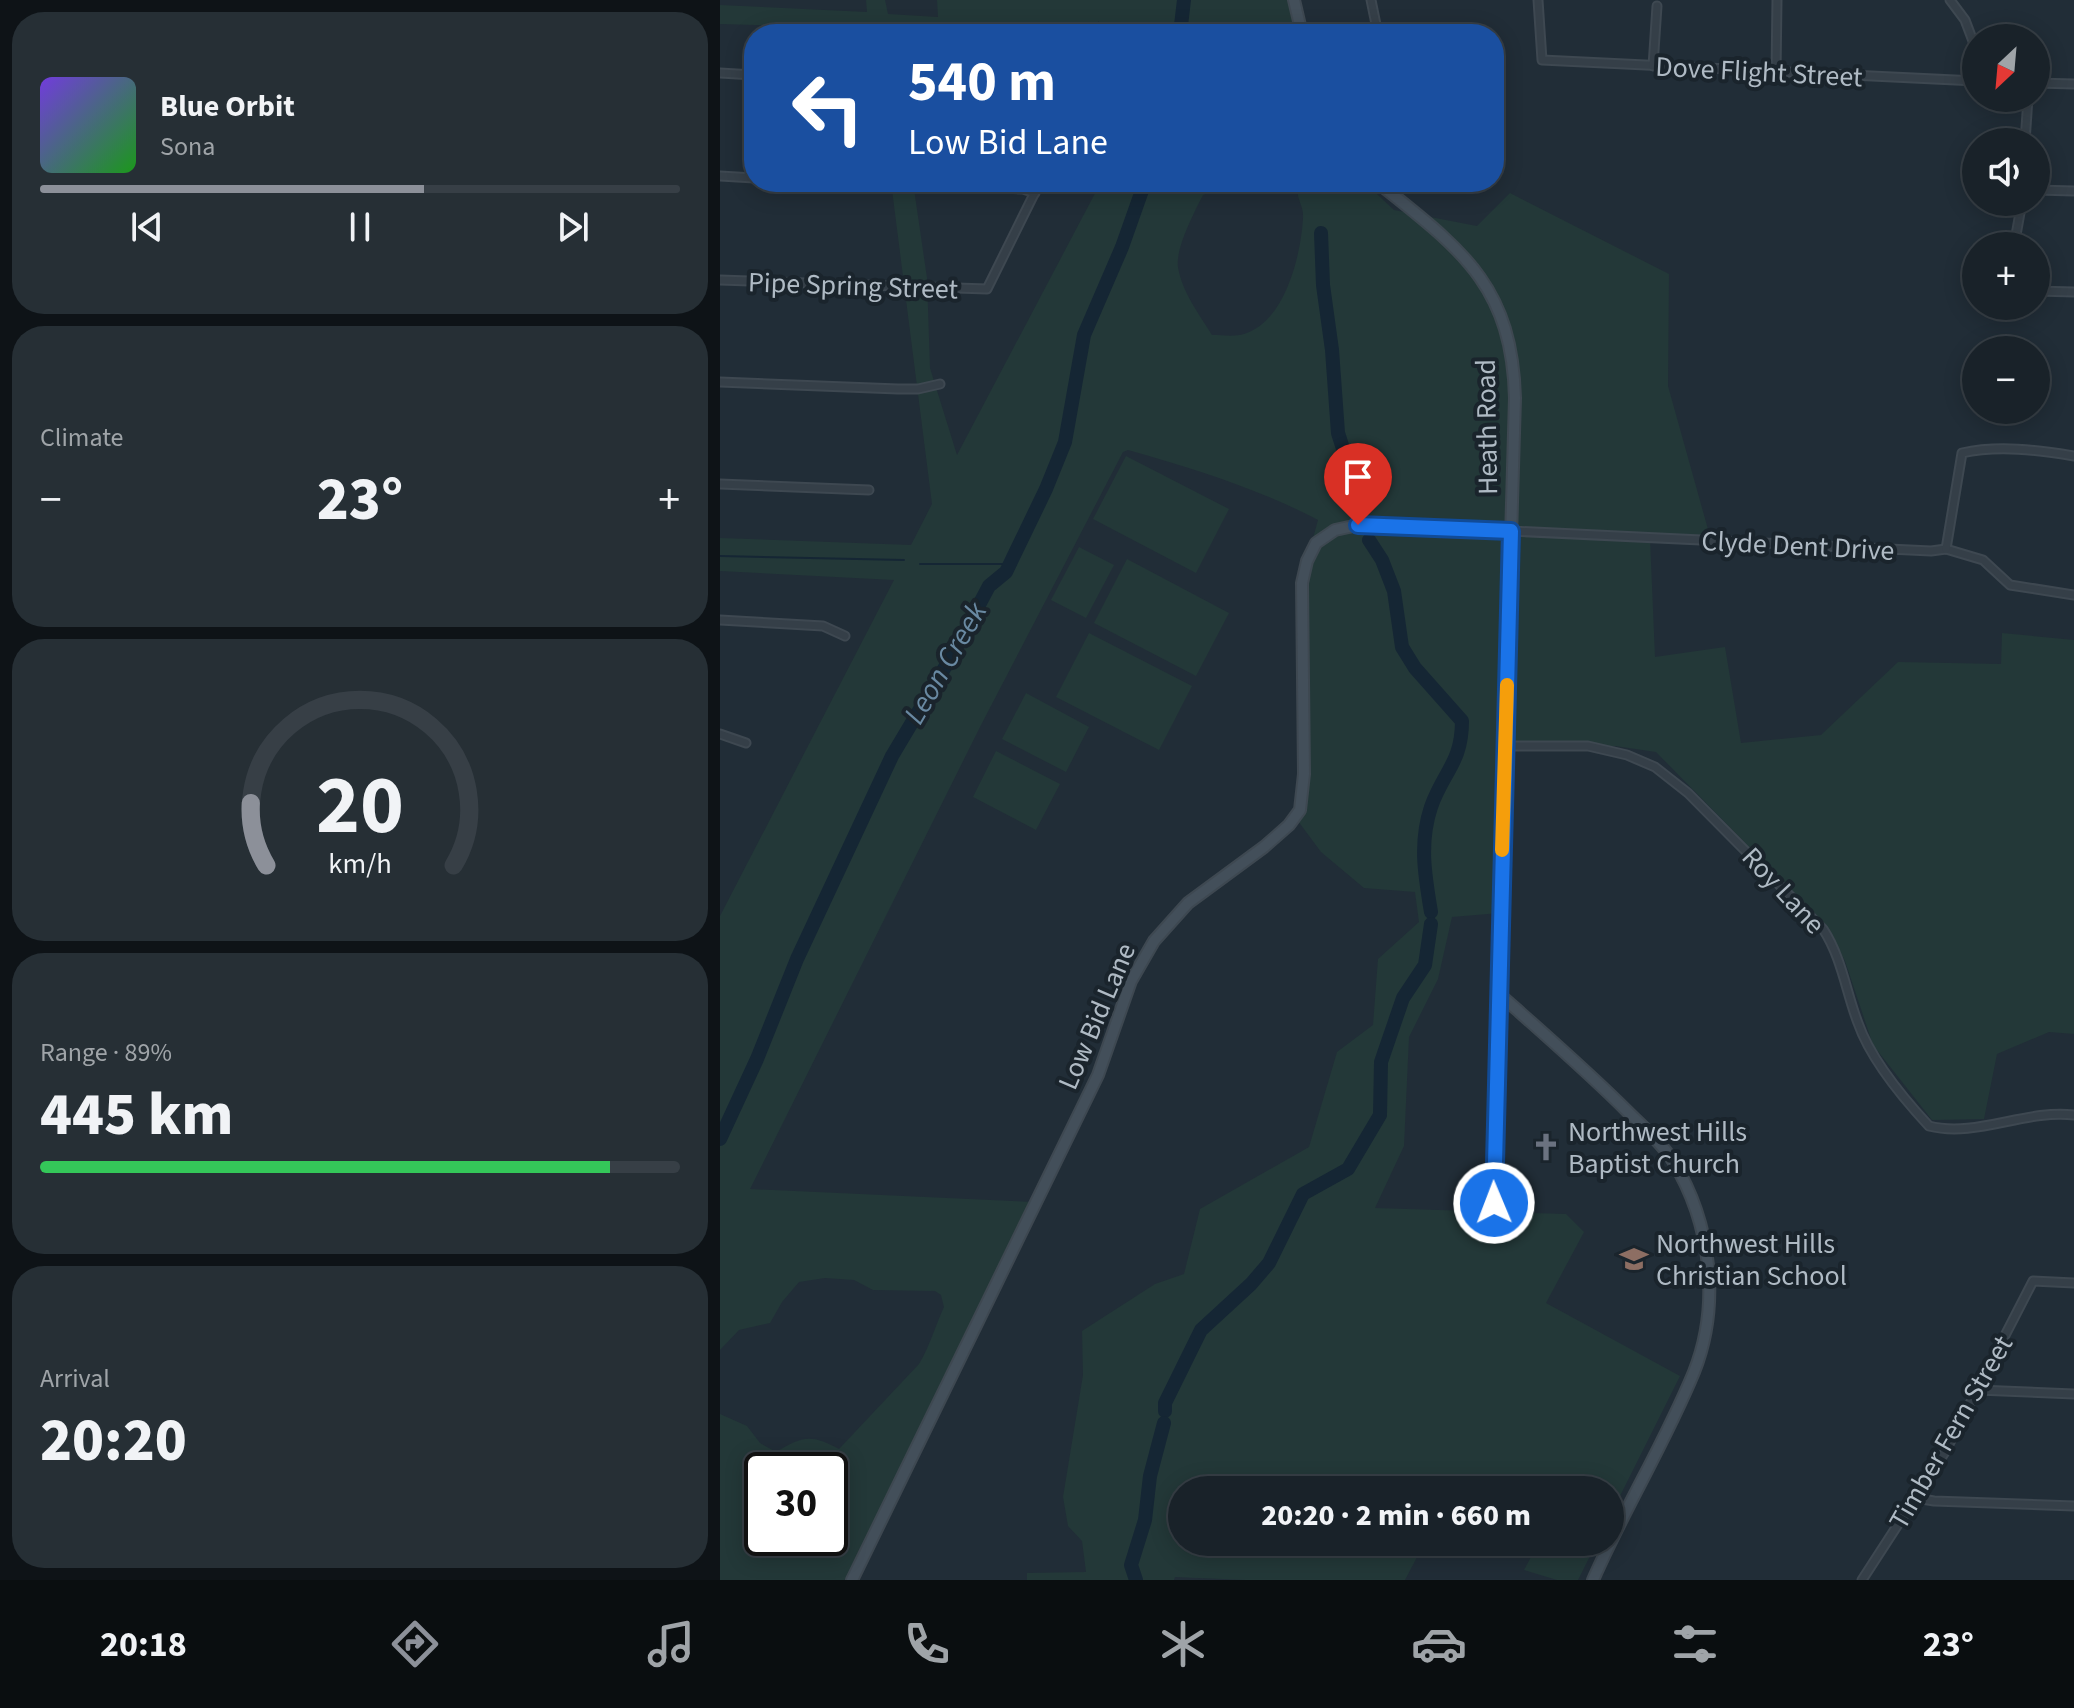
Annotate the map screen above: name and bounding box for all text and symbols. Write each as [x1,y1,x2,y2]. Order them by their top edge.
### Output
north arrow [1962,24,2050,112]
map controls [1962,24,2050,424]
text: 540 m [908,43,1056,122]
street label: Dove Flight Street [1654,47,1864,97]
icon: left [776,56,880,160]
text: Blue Orbit [160,85,295,128]
text: Low Bid Lane [908,117,1108,168]
text: Sona [160,128,215,165]
button: sound [1962,128,2050,216]
icon: previous [125,205,169,249]
icon: pause [338,205,382,249]
icon: next [551,205,595,249]
button: + [1962,232,2050,320]
street label: Pipe Spring Street [747,262,959,310]
button: − [1962,336,2050,424]
street label: Heath Road [1466,359,1508,495]
text: Climate [40,419,124,456]
pin [1324,443,1392,525]
icon: arrive [1336,455,1380,499]
text: 23° [317,458,403,543]
text: − [40,469,62,532]
text: + [658,469,680,532]
street label: Clyde Dent Drive [1700,521,1896,571]
water label: Leon Creek [893,594,998,732]
text: 20 [316,747,404,865]
street label: Roy Lane [1732,838,1834,943]
text: km/h [328,844,392,884]
street label: Low Bid Lane [1048,937,1146,1096]
text: Range · 89% [40,1034,172,1071]
text: 445 km [40,1073,233,1158]
place label: Northwest Hills Baptist Church [1568,1112,1747,1184]
church icon: Northwest Hills Baptist Church [1531,1132,1561,1162]
position arrow [1452,1161,1536,1245]
place label: Northwest Hills Christian School [1656,1224,1847,1296]
school or university icon: Northwest Hills Christian School [1619,1244,1649,1274]
street label: Timber Fern Street [1879,1328,2023,1537]
text: Arrival [40,1360,110,1397]
text: 20:20 [40,1399,187,1484]
speed limit sign: 30 [744,1452,848,1556]
text: 20:20 · 2 min · 660 m [1261,1494,1531,1537]
icon: directions [387,1616,443,1672]
icon: music [643,1616,699,1672]
icon: phone [899,1616,955,1672]
icon: climate [1155,1616,1211,1672]
icon: car [1411,1616,1467,1672]
icon: filters [1667,1616,1723,1672]
text: 20:18 [100,1619,187,1670]
text: 23° [1923,1619,1974,1670]

